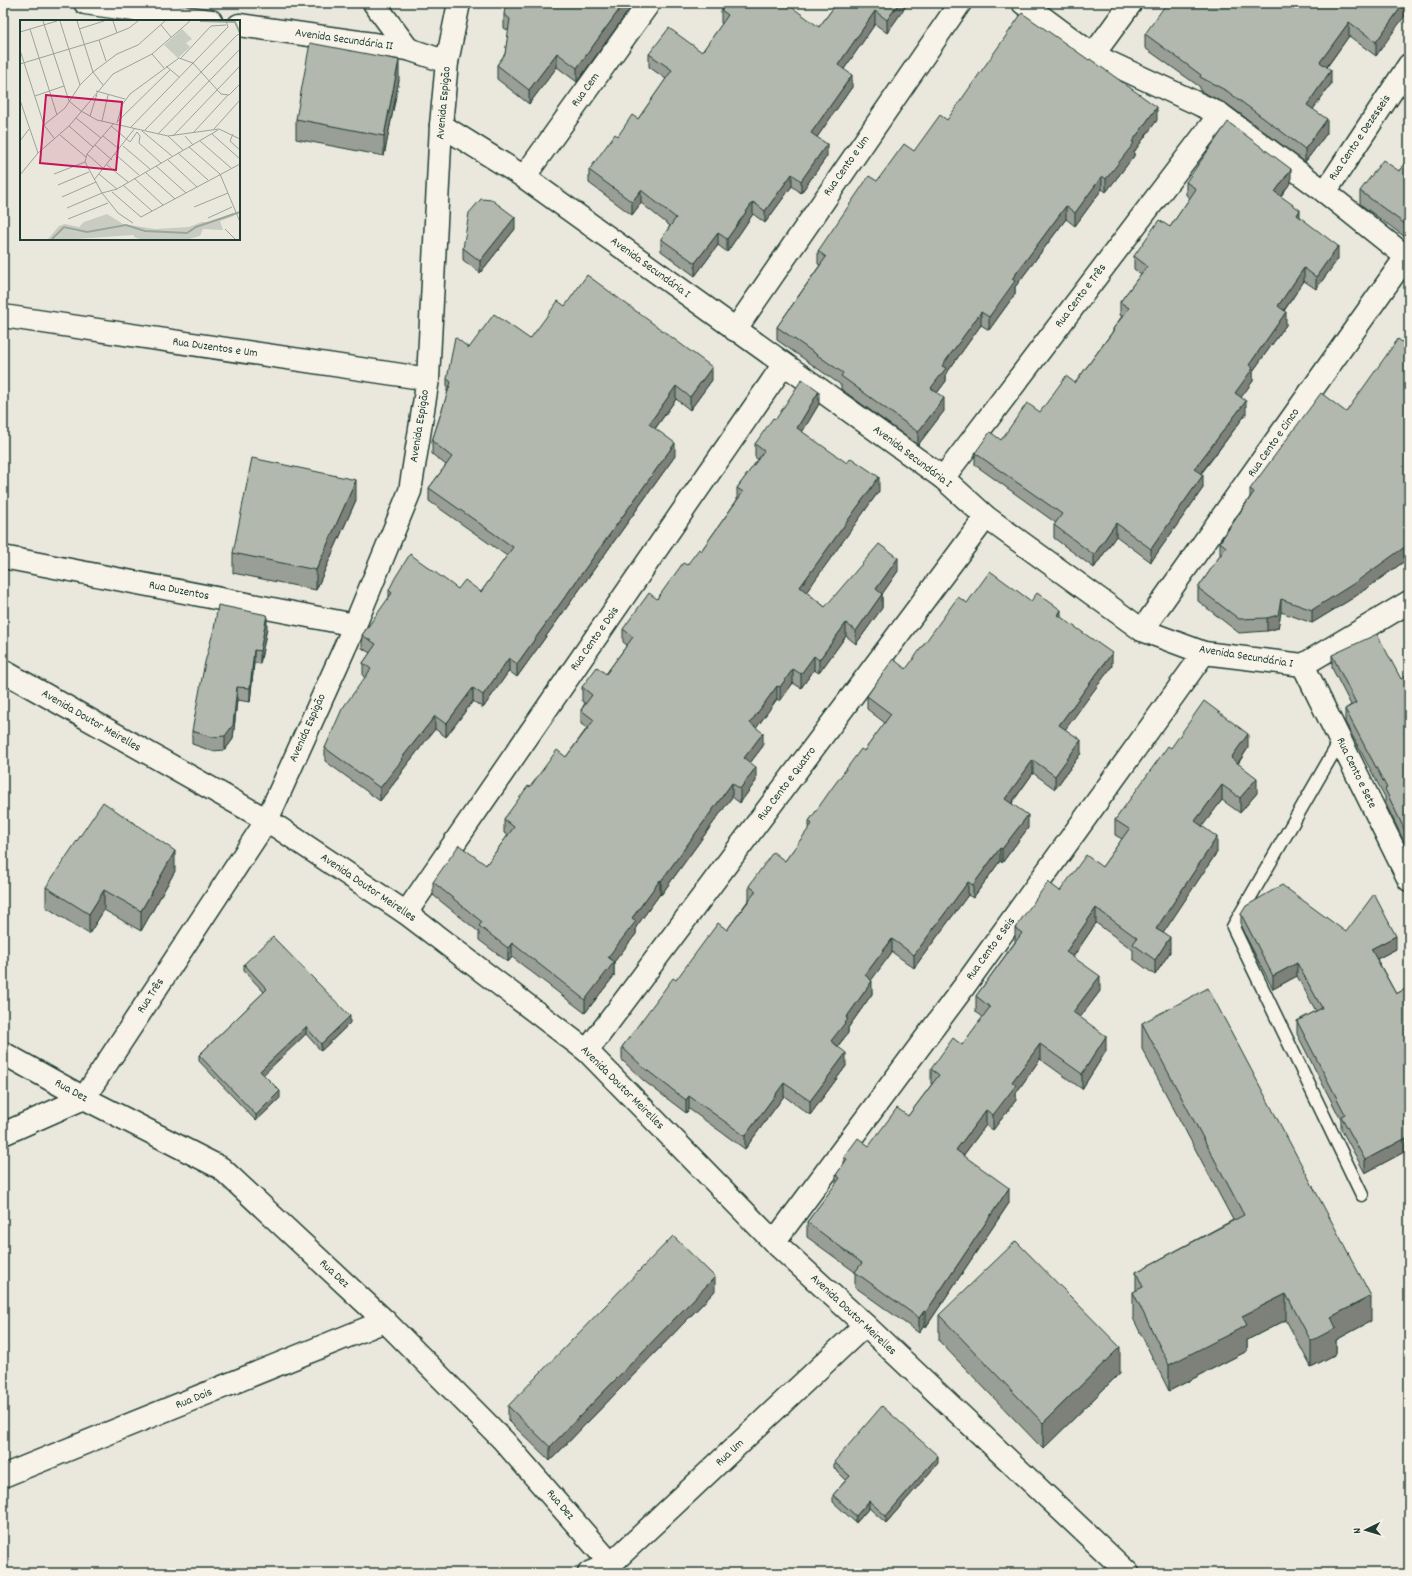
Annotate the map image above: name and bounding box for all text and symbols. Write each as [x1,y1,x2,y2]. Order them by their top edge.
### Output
inset map [20,20,240,240]
street label: Avenida Secundária II [294,25,394,55]
street label: Avenida Espigão [432,66,456,140]
street label: Rua Cem [568,69,604,111]
street label: Rua Cento e Dezesseis [1325,92,1395,184]
street label: Rua Cento e Um [820,132,874,200]
street label: Avenida Secundária I [607,233,694,303]
street label: Rua Cento e Três [1051,260,1111,332]
street label: Rua Duzentos e Um [171,334,259,362]
street label: Avenida Espigão [406,388,434,464]
street label: Rua Cento e Cinco [1244,405,1304,481]
street label: Avenida Secundária I [869,422,955,493]
street label: Rua Duzentos [147,577,211,605]
street label: Rua Cento e Dois [566,603,624,675]
street label: Avenida Secundária I [1198,641,1295,673]
street label: Avenida Doutor Meirelles [38,686,144,756]
street label: Avenida Espigão [285,691,331,765]
street label: Rua Cento e Sete [1331,735,1381,811]
street label: Rua Cento e Quatro [754,743,820,825]
street label: Avenida Doutor Meirelles [317,849,419,927]
street label: Rua Cento e Seis [962,914,1020,984]
street label: Rua Três [133,975,169,1017]
street label: Avenida Doutor Meirelles [576,1042,668,1134]
street label: Rua Dez [51,1075,91,1107]
street label: Rua Dez [315,1256,353,1293]
street label: Avenida Doutor Meirelles [806,1270,900,1360]
street label: Rua Dois [173,1384,215,1414]
street label: Rua Um [712,1435,748,1471]
street label: Rua Dez [542,1486,578,1524]
north arrow [1346,1510,1386,1550]
text: N [1350,1527,1366,1534]

